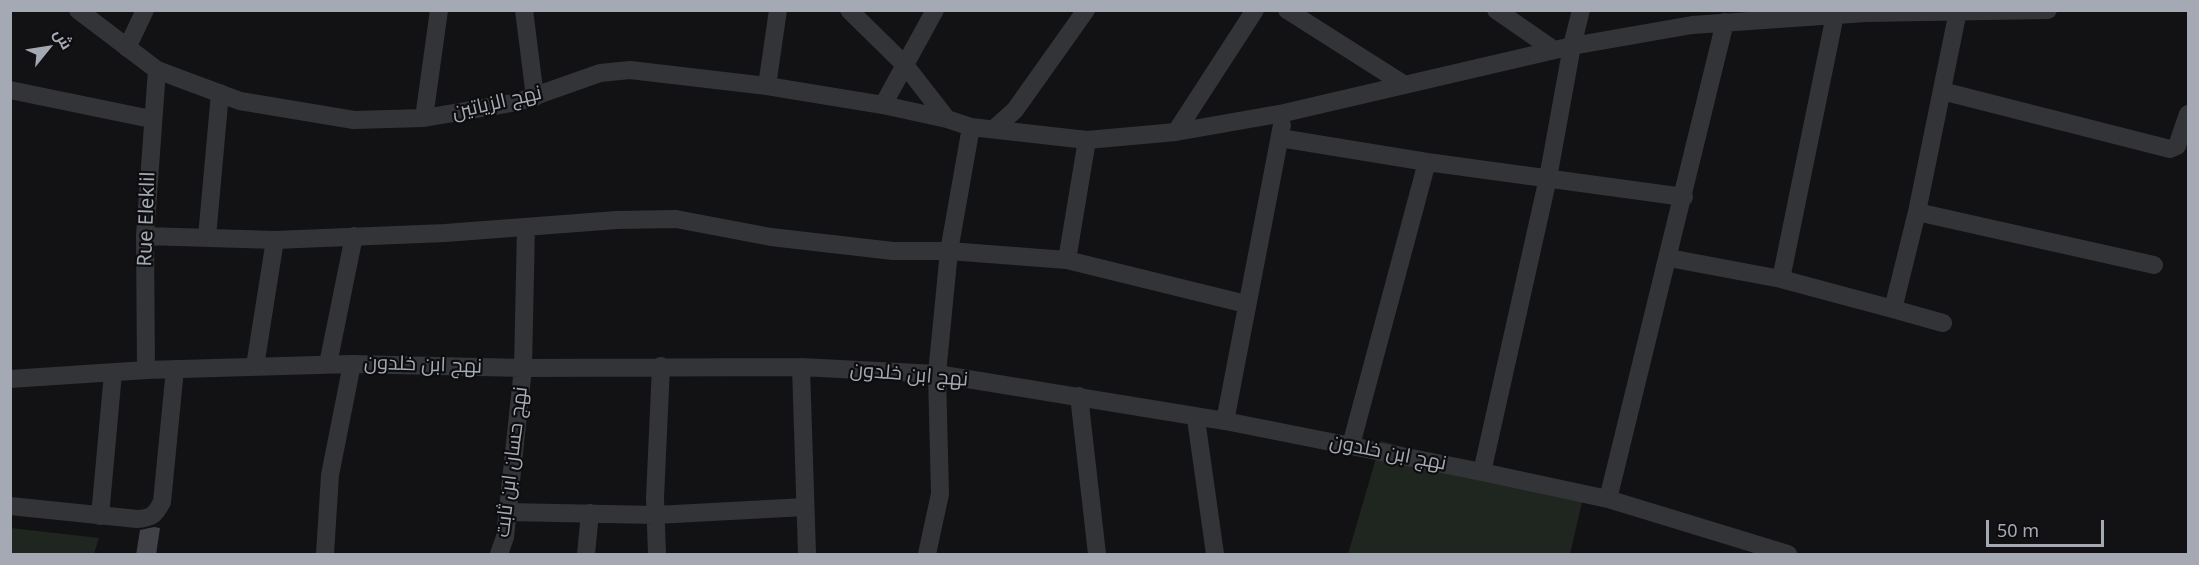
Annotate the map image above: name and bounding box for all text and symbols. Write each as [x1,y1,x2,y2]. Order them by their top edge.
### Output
north arrow [18,18,78,78]
text: ش [49,25,78,53]
street label: نهج الزياتين [450,81,544,125]
street label: Rue Eleklil [133,171,161,267]
street label: نهج ابن خلدون [363,351,483,379]
street label: نهج ابن خلدون [849,358,969,392]
street label: نهج حسان ابن ثابت [491,385,533,539]
street label: نهج ابن خلدون [1328,430,1448,476]
scale bar [1989,508,2108,546]
text: 50 m [1997,518,2039,542]

